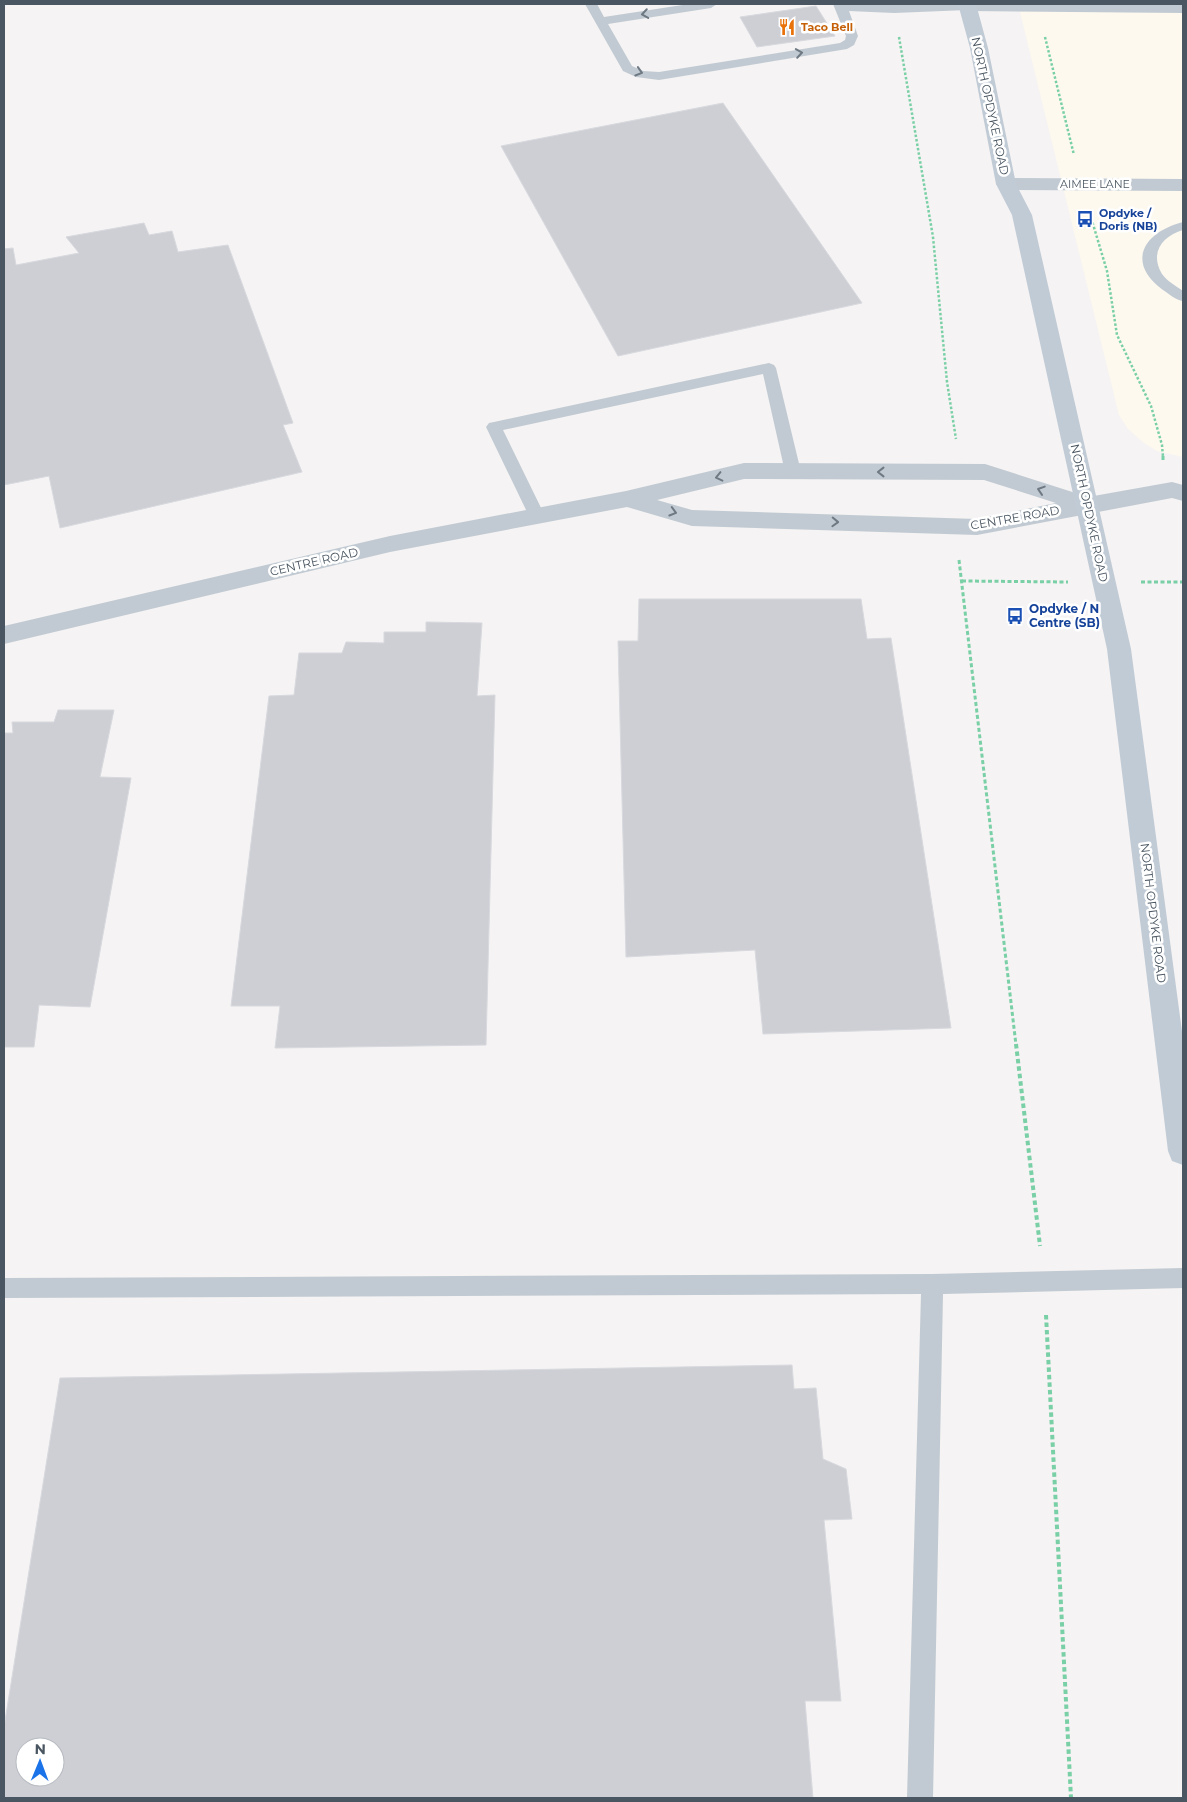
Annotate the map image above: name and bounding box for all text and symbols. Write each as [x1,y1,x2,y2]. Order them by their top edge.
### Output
one-way arrow [641,9,650,19]
restaurant icon: Taco Bell [777,17,797,37]
place label: Taco Bell [801,20,853,34]
street label: NORTH OPDYKE ROAD [969,36,1012,176]
one-way arrow [795,49,804,59]
one-way arrow [635,67,643,77]
street label: AIMEE LANE [1060,177,1130,191]
place label: Opdyke / Doris (NB) [1099,206,1157,233]
bus stop icon: Opdyke / Doris (NB) [1075,209,1095,229]
street label: NORTH OPDYKE ROAD [1068,443,1111,583]
one-way arrow [877,467,884,477]
one-way arrow [715,471,724,482]
one-way arrow [1037,485,1045,495]
street label: CENTRE ROAD [969,502,1061,533]
one-way arrow [669,507,677,517]
one-way arrow [831,517,839,528]
street label: CENTRE ROAD [268,544,360,579]
place label: Opdyke / N Centre (SB) [1029,601,1100,630]
bus stop icon: Opdyke / N Centre (SB) [1005,606,1025,626]
street label: NORTH OPDYKE ROAD [1137,842,1170,984]
north arrow [15,1737,65,1787]
text: N [34,1740,46,1758]

